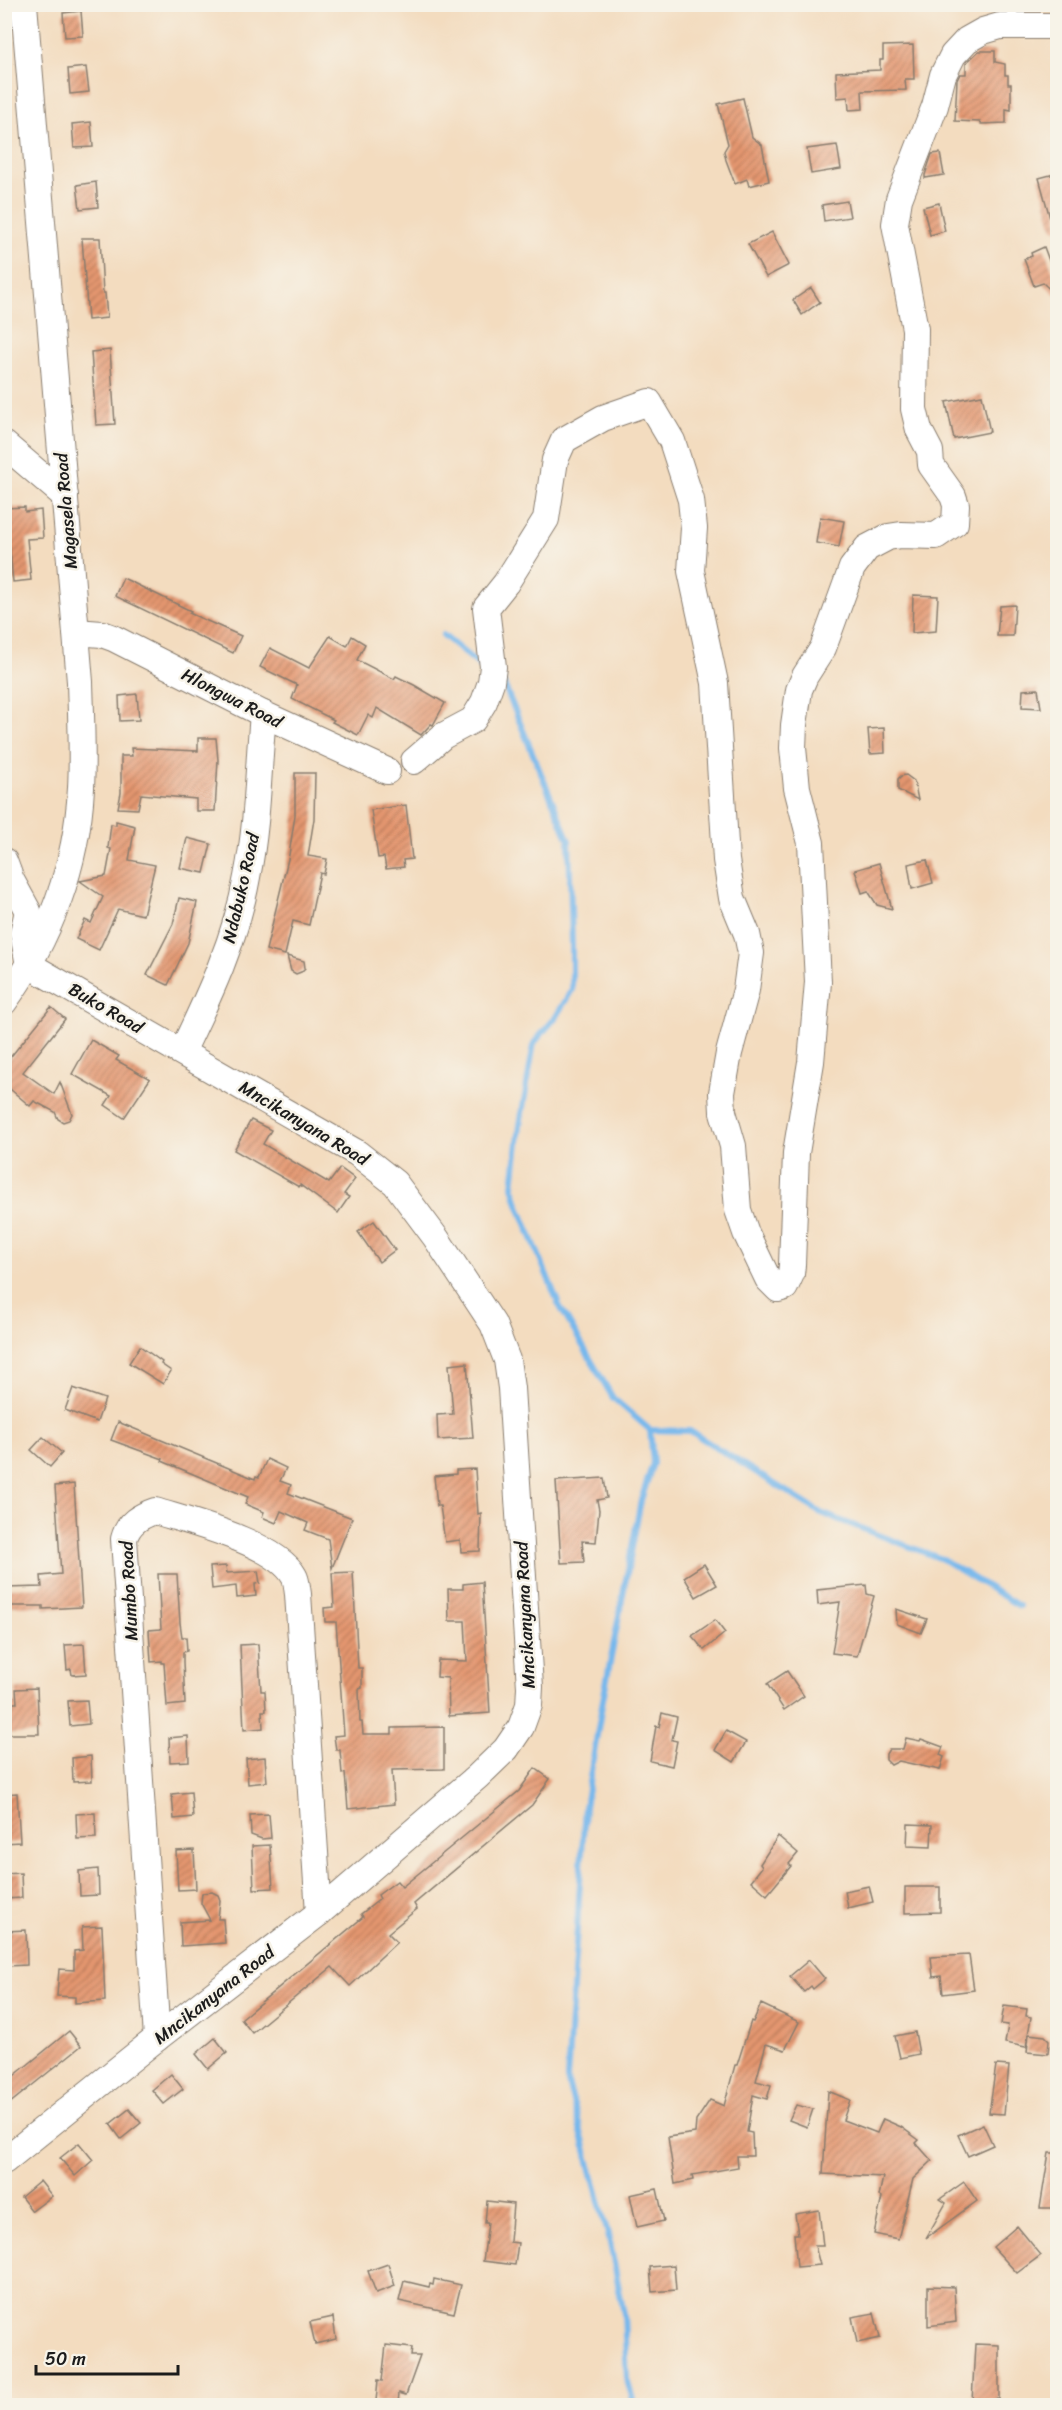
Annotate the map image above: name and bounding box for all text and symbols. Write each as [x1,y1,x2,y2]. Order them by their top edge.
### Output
street label: Magasela Road [45,450,87,570]
street label: Hlongwa Road [176,659,290,738]
street label: Ndabuko Road [213,828,270,946]
street label: Buko Road [62,973,151,1043]
street label: Mncikanyana Road [233,1071,377,1175]
street label: Mumbo Road [110,1539,148,1642]
street label: Mncikanyana Road [505,1539,545,1689]
street label: Mncikanyana Road [146,1936,283,2053]
scale bar [36,2338,178,2376]
text: 50 m [45,2343,86,2375]

